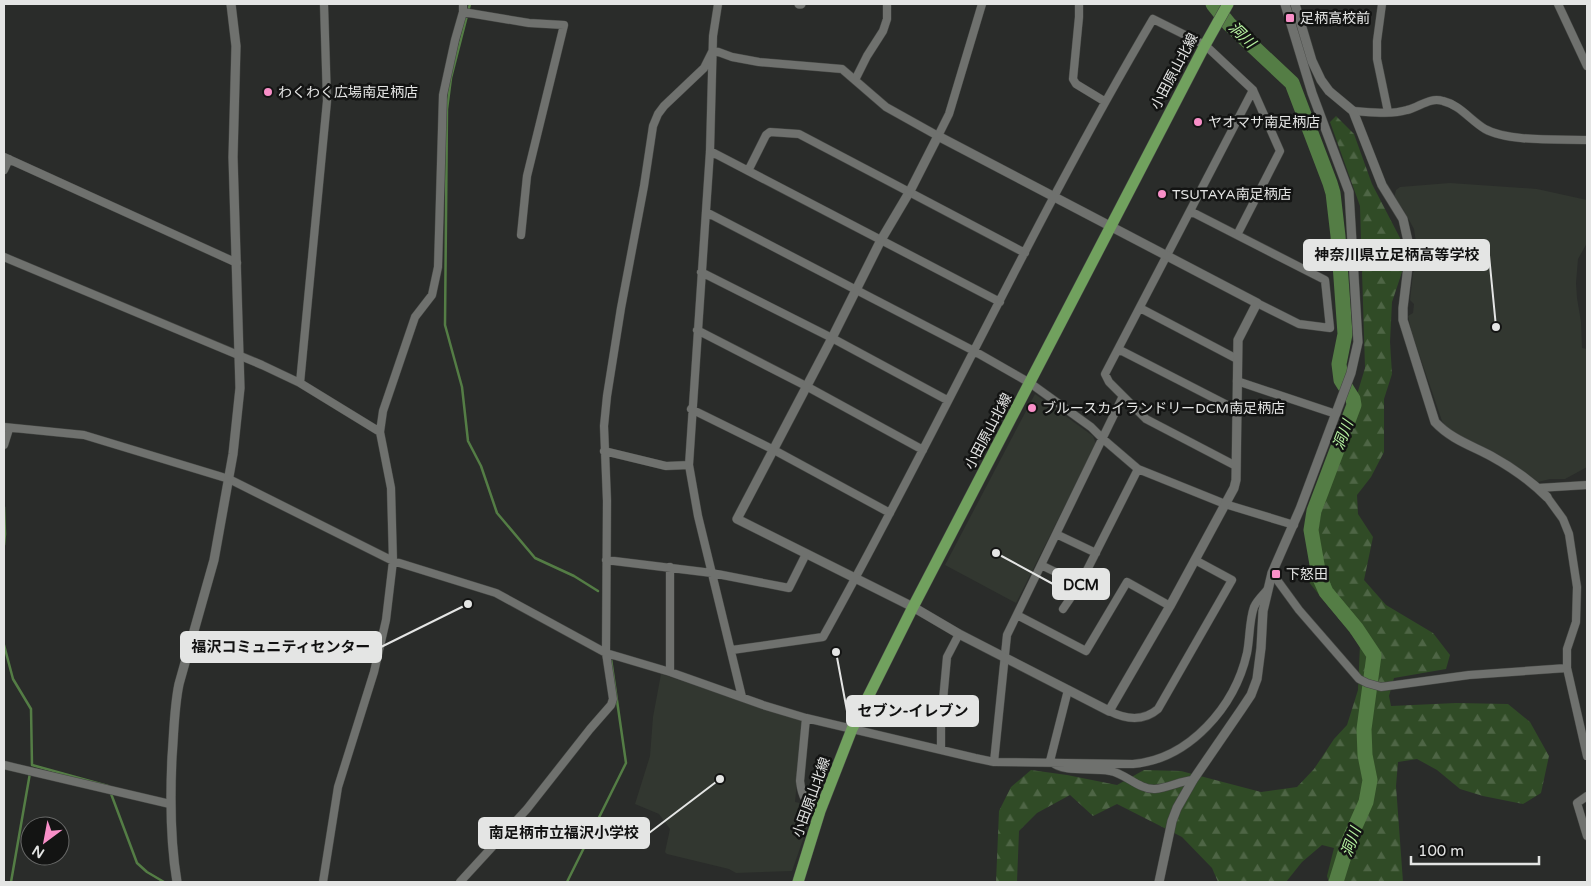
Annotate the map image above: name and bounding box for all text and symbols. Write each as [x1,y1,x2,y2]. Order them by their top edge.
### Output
place label: 足柄高校前 [1300,10,1370,27]
marker: 足柄高校前 [1284,12,1296,24]
water label: 洞川 [1225,18,1260,53]
street label: 小田原山北線 [1147,30,1202,112]
place label: わくわく広場南足柄店 [278,84,418,101]
marker: わくわく広場南足柄店 [262,86,274,98]
place label: ヤオマサ南足柄店 [1208,114,1320,131]
marker: ヤオマサ南足柄店 [1192,116,1204,128]
place label: TSUTAYA南足柄店 [1172,186,1292,203]
marker: TSUTAYA南足柄店 [1156,188,1168,200]
callout: 神奈川県立足柄高等学校 [1304,240,1489,270]
text: 神奈川県立足柄高等学校 [1313,246,1480,264]
street label: 小田原山北線 [961,390,1016,472]
place label: ブルースカイランドリーDCM南足柄店 [1042,400,1285,417]
marker: ブルースカイランドリーDCM南足柄店 [1026,402,1038,414]
water label: 洞川 [1329,416,1357,452]
place label: 下怒田 [1286,566,1328,583]
marker: 下怒田 [1270,568,1282,580]
callout: DCM [1053,569,1109,599]
text: DCM [1063,576,1099,594]
callout: 福沢コミュニティセンター [181,632,381,662]
text: 福沢コミュニティセンター [190,638,371,656]
callout: セブン-イレブン [847,696,978,726]
text: セブン-イレブン [857,702,969,720]
street label: 小田原山北線 [789,755,834,840]
north arrow [20,816,70,866]
callout: 南足柄市立福沢小学校 [479,818,649,848]
water label: 洞川 [1337,823,1365,859]
text: 南足柄市立福沢小学校 [489,824,639,842]
scale bar [1411,834,1538,866]
text: N [29,841,48,862]
text: 100 m [1418,842,1464,860]

